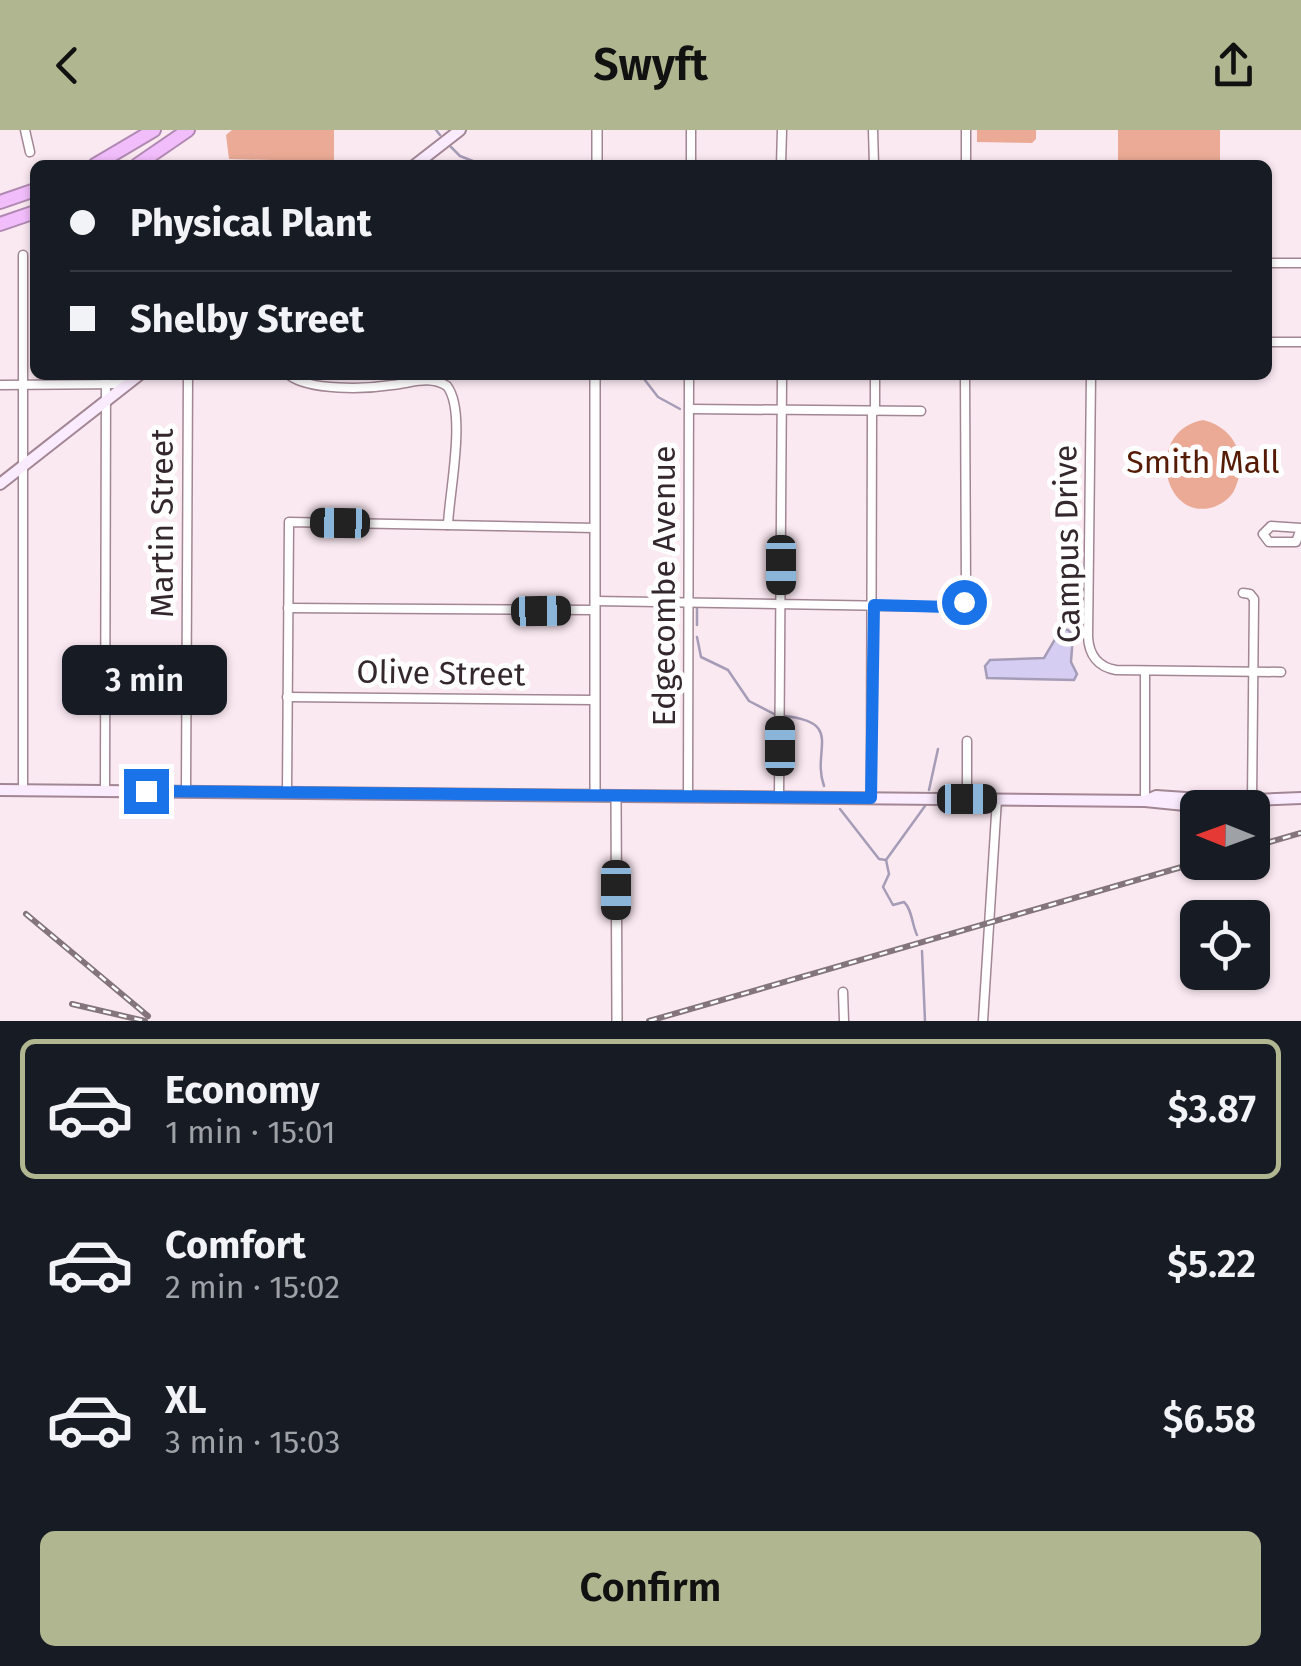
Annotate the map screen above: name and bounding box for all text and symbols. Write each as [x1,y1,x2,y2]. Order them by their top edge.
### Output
icon: back [40,38,95,93]
text: Swyft [593,38,708,92]
icon: share [1206,38,1261,93]
text: Physical Plant [130,200,372,246]
text: Shelby Street [130,296,364,342]
street label: Martin Street [143,428,181,618]
park label: Smith Mall [1126,443,1280,481]
street label: Campus Drive [1046,444,1088,644]
street label: Edgecombe Avenue [645,445,683,727]
car [310,507,370,539]
car [766,535,796,595]
route start [942,580,987,625]
car [511,595,571,627]
callout: 3 min [64,646,228,716]
street label: Olive Street [356,653,526,693]
text: 3 min [105,661,184,699]
car [765,716,795,776]
route end [124,769,169,814]
car [937,784,997,814]
north arrow [1180,790,1270,880]
map controls [1180,790,1270,990]
car [601,860,631,920]
button: locate [1180,900,1270,990]
icon: car [45,1064,135,1154]
text: Economy [165,1067,320,1113]
text: $3.87 [1168,1086,1256,1132]
text: 1 min · 15:01 [165,1113,336,1151]
icon: car [45,1219,135,1309]
text: Comfort [165,1222,306,1268]
text: $5.22 [1167,1241,1256,1287]
text: 2 min · 15:02 [165,1268,340,1306]
icon: car [45,1374,135,1464]
text: XL [165,1377,207,1423]
text: $6.58 [1163,1396,1256,1442]
text: 3 min · 15:03 [165,1423,340,1461]
button: Confirm [40,1531,1261,1646]

